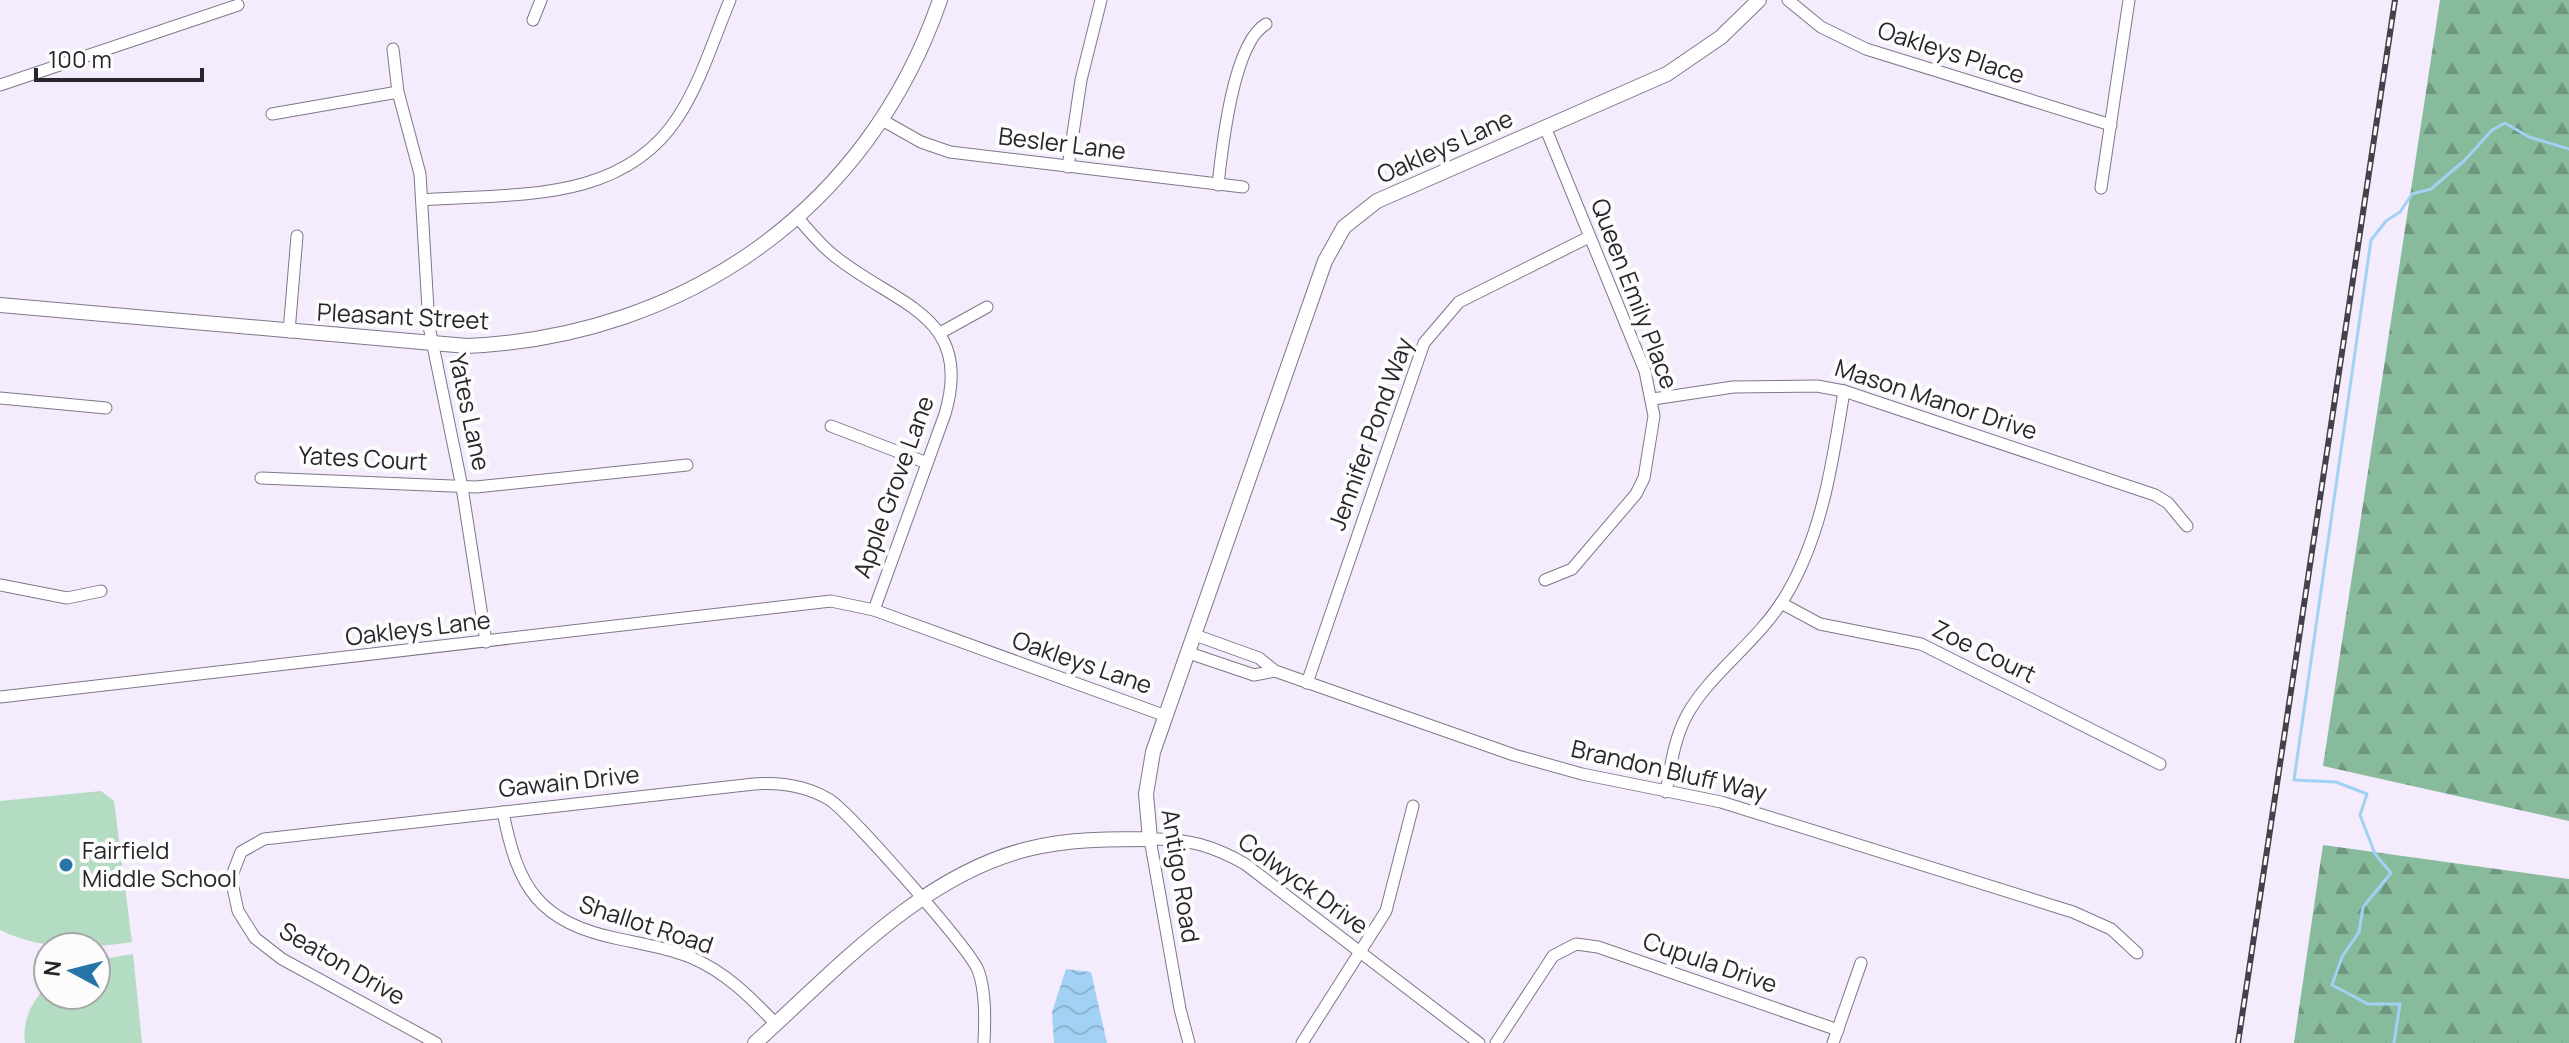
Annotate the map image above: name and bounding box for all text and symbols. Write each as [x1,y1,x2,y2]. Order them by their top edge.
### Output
street label: Oakleys Place [1874,12,2029,91]
scale bar [36,32,202,82]
text: 100 m [48,42,112,75]
street label: Oakleys Lane [1371,101,1518,190]
street label: Besler Lane [997,118,1128,167]
street label: Queen Emily Place [1584,194,1687,393]
street label: Pleasant Street [316,295,490,336]
street label: Jennifer Pond Way [1319,332,1420,534]
street label: Yates Lane [442,350,499,473]
street label: Mason Manor Drive [1831,350,2042,447]
street label: Apple Grove Lane [844,391,941,582]
street label: Yates Court [298,438,428,477]
street label: Oakleys Lane [343,602,492,653]
street label: Zoe Court [1927,611,2042,690]
street label: Oakleys Lane [1008,622,1157,701]
street label: Brandon Bluff Way [1568,731,1771,808]
street label: Gawain Drive [497,757,641,804]
street label: Antigo Road [1155,807,1208,945]
street label: Colwyck Drive [1232,824,1376,941]
place label: Fairfield Middle School [82,833,237,894]
marker: Fairfield Middle School [57,856,75,874]
street label: Shallot Road [575,886,718,961]
street label: Seaton Drive [274,913,412,1012]
street label: Cupula Drive [1639,923,1782,1000]
north arrow [32,931,112,1011]
text: N [36,959,68,978]

